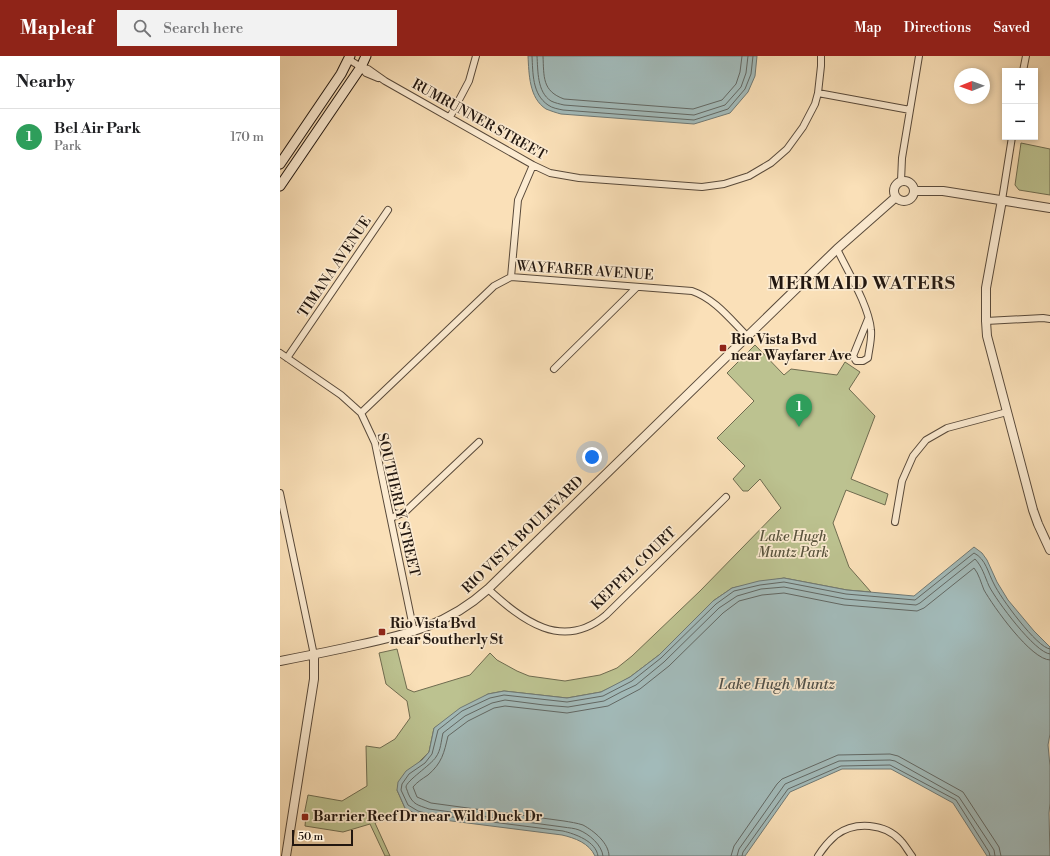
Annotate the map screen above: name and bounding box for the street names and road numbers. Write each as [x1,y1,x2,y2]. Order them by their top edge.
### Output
street label: RUMRUNNER STREET [408,75,550,165]
street label: TIMANA AVENUE [295,213,375,321]
street label: WAYFARER AVENUE [515,257,654,285]
street label: SOUTHERLY STREET [373,431,423,579]
street label: RIO VISTA BOULEVARD [459,472,588,598]
street label: KEPPEL COURT [588,524,680,614]

